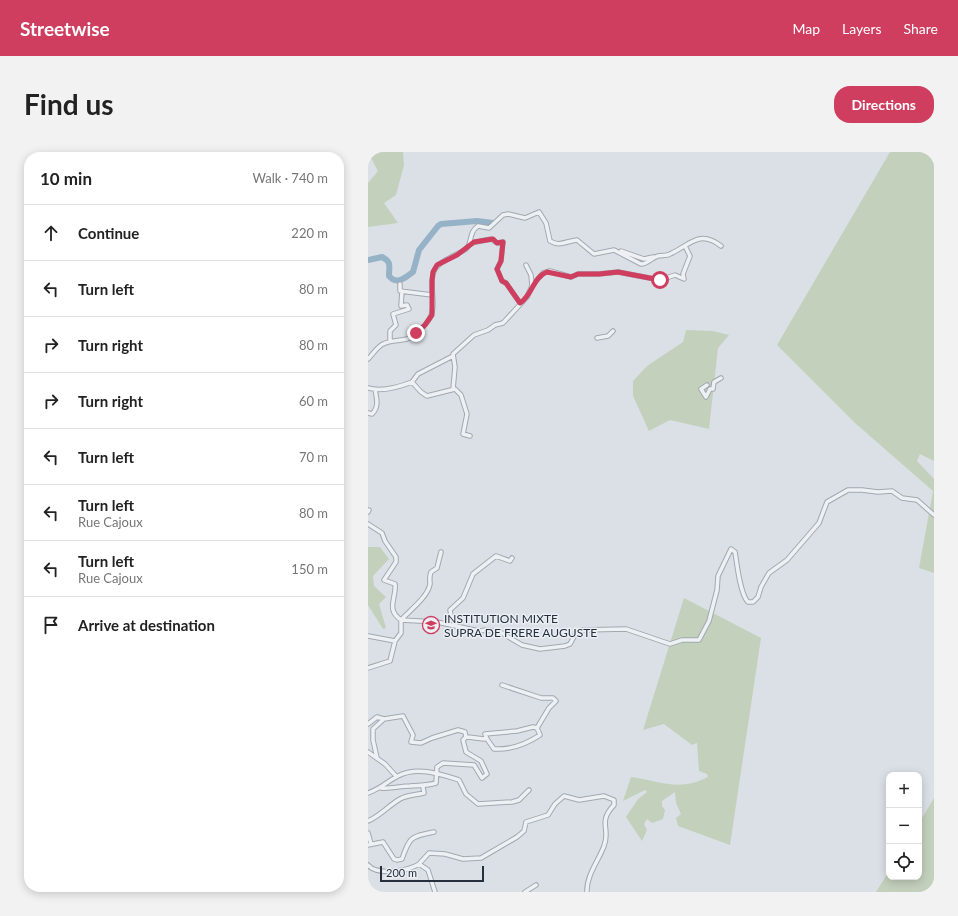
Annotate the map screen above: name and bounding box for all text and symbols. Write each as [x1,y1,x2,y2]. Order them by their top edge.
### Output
text: Streetwise [20,17,110,40]
text: Map [792,20,820,37]
text: Layers [842,20,882,37]
text: Share [904,20,938,37]
button: Directions [834,86,934,123]
text: Find us [24,87,114,121]
text: 10 min [40,168,92,189]
text: Walk · 740 m [252,170,328,186]
icon: ahead [40,222,62,244]
text: Continue [78,224,139,242]
text: 220 m [291,225,328,241]
route start [651,271,669,289]
icon: left [40,278,62,300]
text: Turn left [78,280,134,298]
text: 80 m [299,281,328,297]
route end [407,324,425,342]
icon: right [40,334,62,356]
text: Turn right [78,336,143,354]
text: 80 m [299,337,328,353]
icon: right [40,390,62,412]
text: Turn right [78,392,143,410]
text: 60 m [299,393,328,409]
icon: left [40,446,62,468]
text: Turn left [78,448,134,466]
text: 70 m [299,449,328,465]
text: Turn left [78,496,134,514]
icon: left [40,502,62,524]
text: 80 m [299,505,328,521]
text: Rue Cajoux [78,514,143,530]
text: Turn left [78,552,134,570]
icon: left [40,558,62,580]
text: 150 m [291,561,328,577]
text: Rue Cajoux [78,570,143,586]
place label: INSTITUTION MIXTE SUPRA DE FRERE AUGUSTE [444,611,597,640]
icon: arrive [40,614,62,636]
school or university icon: INSTITUTION MIXTE SUPRA DE FRERE AUGUSTE [421,615,441,635]
text: Arrive at destination [78,616,215,634]
map controls [886,772,922,880]
button: + [886,772,922,808]
button: − [886,808,922,844]
button: locate [886,844,922,880]
scale bar [380,864,484,883]
text: 200 m [386,866,417,879]

